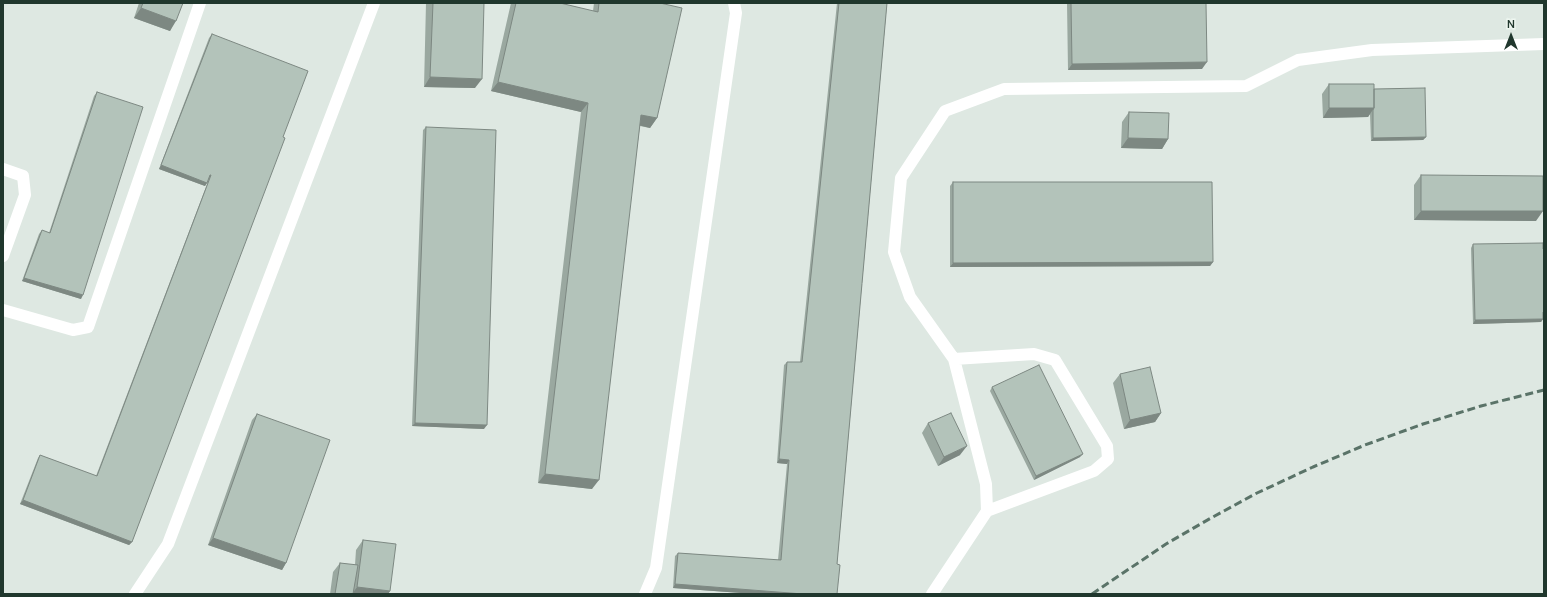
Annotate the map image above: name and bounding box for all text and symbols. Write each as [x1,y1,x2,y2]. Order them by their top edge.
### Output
north arrow [1491,16,1531,56]
text: N [1507,16,1515,31]

